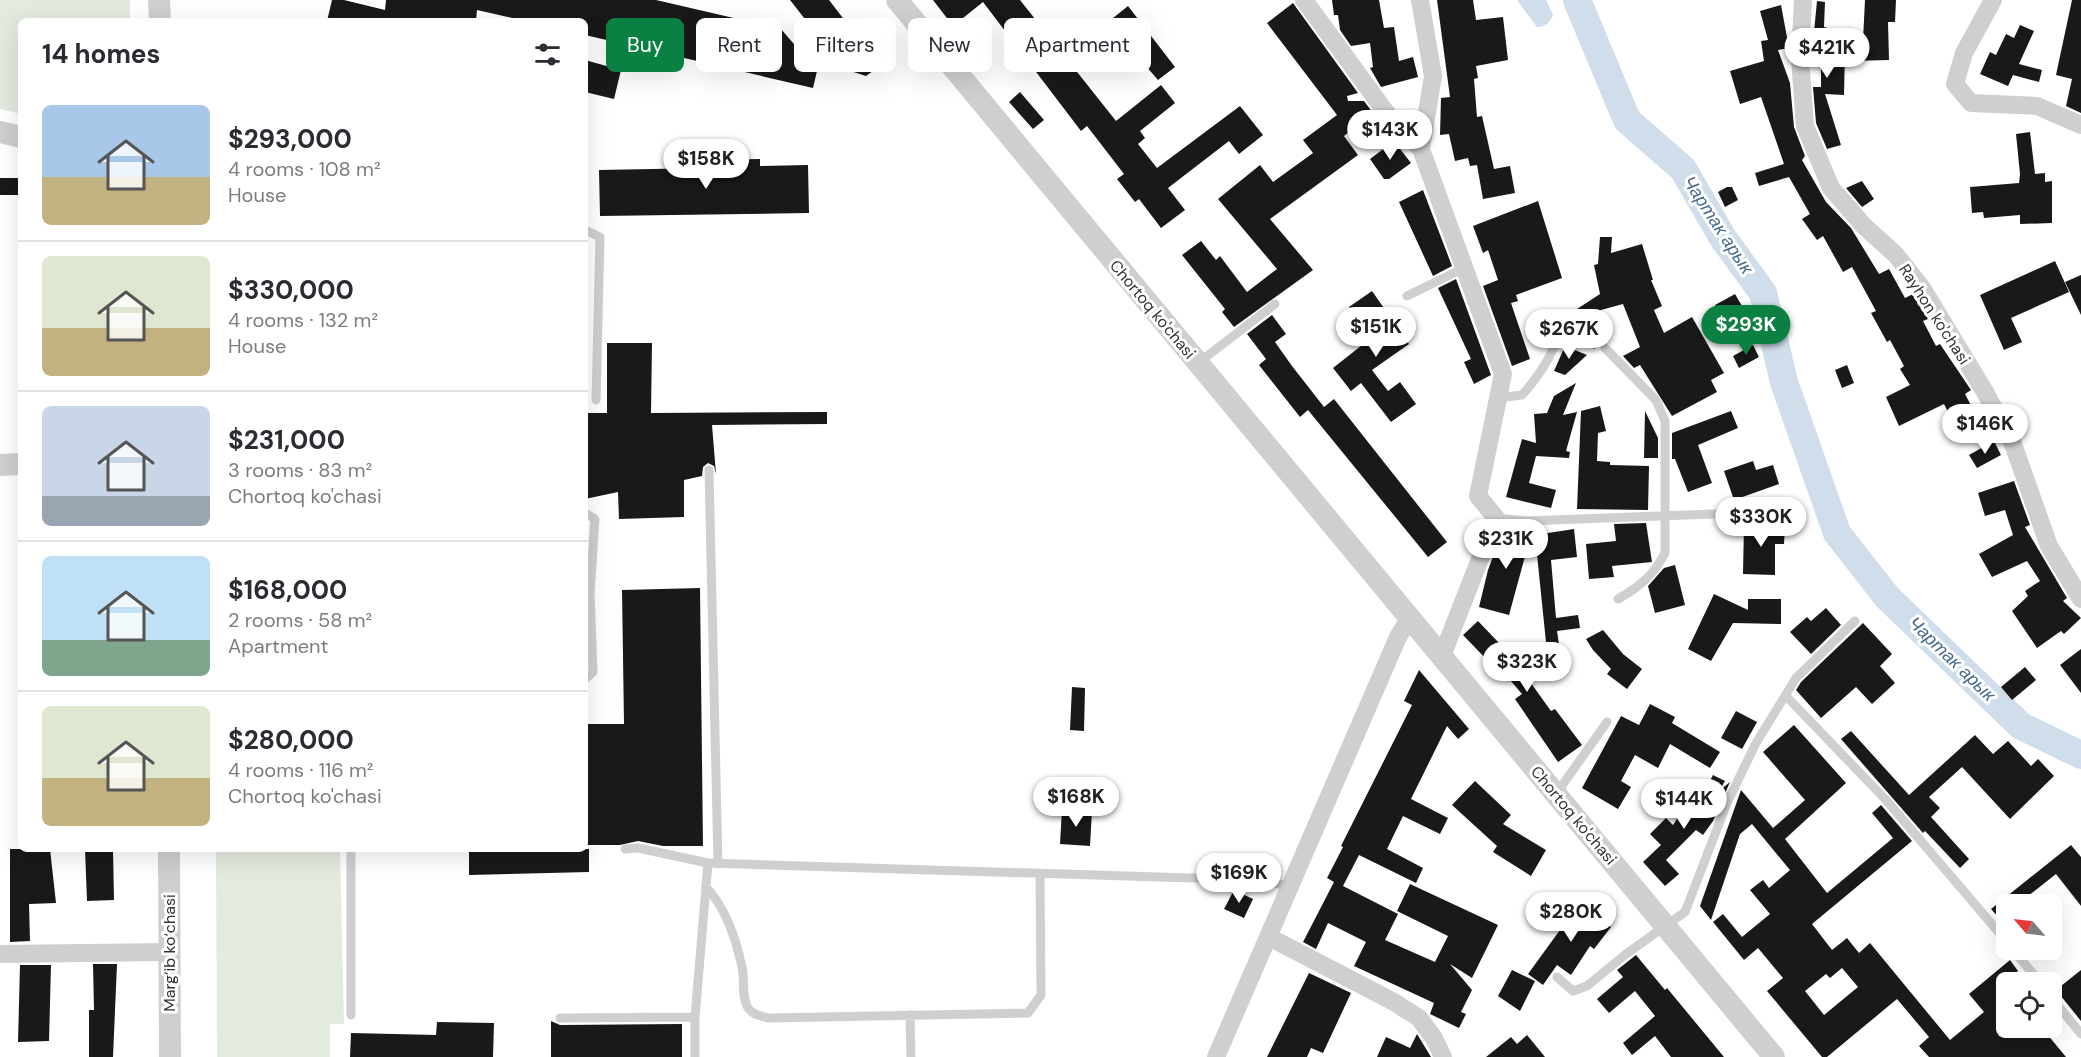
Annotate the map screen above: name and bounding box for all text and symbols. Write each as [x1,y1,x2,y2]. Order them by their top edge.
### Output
chip: Buy [606,18,684,72]
chip: Rent [696,18,782,72]
chip: Filters [794,18,896,72]
chip: New [908,18,992,72]
chip: Apartment [1004,18,1151,72]
pin: $421K [1785,28,1869,79]
text: $421K [1799,34,1855,60]
text: 14 homes [42,37,160,71]
icon: filters [531,38,564,71]
pin: $143K [1348,110,1432,161]
text: $143K [1361,116,1419,142]
text: $293,000 [228,122,352,156]
icon: home [90,129,162,201]
pin: $158K [664,139,748,190]
text: $158K [677,145,735,171]
text: 4 rooms · 108 m² [228,156,380,182]
water label: Чартак арык [1677,171,1759,280]
text: House [228,182,286,208]
street label: Chortoq ko'chasi [1105,255,1200,363]
street label: Rayhon ko'chasi [1894,260,1975,369]
text: $330,000 [228,273,354,307]
icon: home [90,280,162,352]
pin: $293K [1704,305,1788,356]
text: 4 rooms · 132 m² [228,307,378,333]
pin: $151K [1334,307,1418,358]
pin: $267K [1527,309,1611,360]
text: $293K [1715,311,1777,337]
text: $151K [1350,313,1402,339]
text: $267K [1539,315,1599,341]
text: House [228,333,286,359]
pin: $146K [1943,404,2027,455]
text: $146K [1956,410,2014,436]
text: $231,000 [228,423,345,457]
icon: home [90,430,162,502]
text: 3 rooms · 83 m² [228,457,372,483]
text: Chortoq ko'chasi [228,483,382,509]
pin: $330K [1719,497,1803,548]
text: $330K [1729,503,1793,529]
pin: $231K [1464,519,1548,570]
text: $231K [1478,525,1534,551]
text: $168,000 [228,573,347,607]
icon: home [90,580,162,652]
text: 2 rooms · 58 m² [228,607,372,633]
water label: Чартак арык [1903,611,2002,708]
text: Apartment [228,633,328,659]
pin: $323K [1485,642,1569,693]
text: $323K [1497,648,1557,674]
text: $280,000 [228,723,354,757]
icon: home [90,730,162,802]
text: 4 rooms · 116 m² [228,757,373,783]
street label: Chortoq ko'chasi [1526,761,1621,869]
pin: $168K [1034,777,1118,828]
pin: $144K [1642,779,1726,830]
text: Chortoq ko'chasi [228,783,382,809]
text: $168K [1047,783,1105,809]
text: $144K [1655,785,1713,811]
pin: $169K [1197,853,1281,904]
text: $169K [1210,859,1268,885]
pin: $280K [1529,892,1613,943]
street label: Marg‘ib ko‘chasi [159,894,180,1012]
north arrow [1996,894,2062,960]
map controls [1996,894,2062,1038]
text: $280K [1539,898,1603,924]
button: locate [1996,972,2062,1038]

